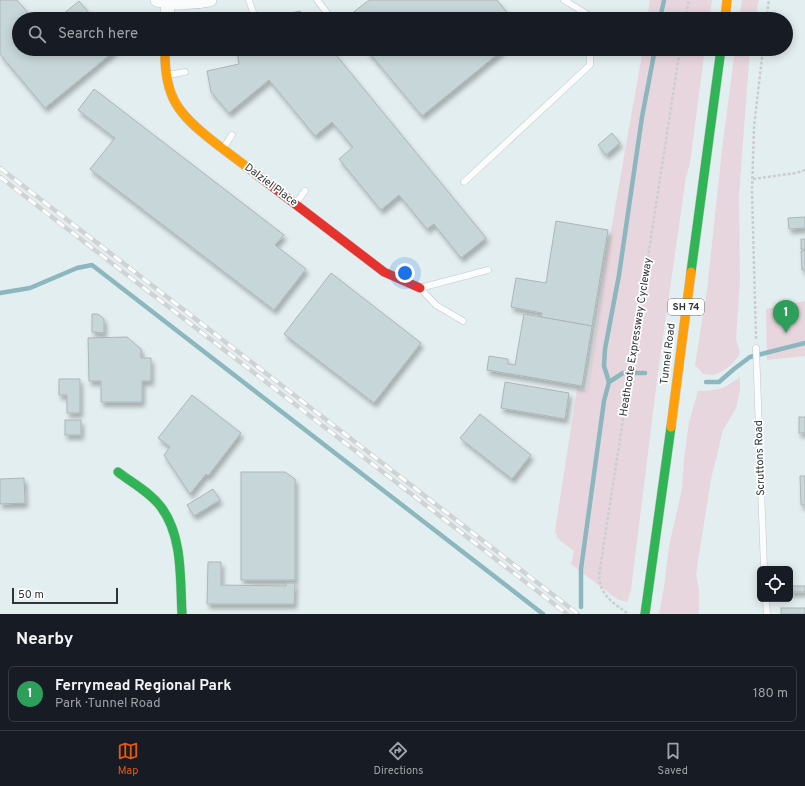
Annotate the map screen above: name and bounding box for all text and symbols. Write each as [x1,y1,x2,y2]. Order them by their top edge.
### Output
search box [12,12,793,56]
icon: search [26,23,48,45]
text: Search here [58,25,138,44]
street label: Dalziel Place [242,160,300,210]
street label: Heathcote Expressway Cycleway [617,256,655,417]
your location [395,263,415,283]
road number: SH 74 [668,299,704,315]
pin: 1 [773,300,799,333]
street label: Tunnel Road [657,322,679,386]
street label: Scruttons Road [752,420,768,496]
map controls [757,566,793,602]
button: locate [757,566,793,602]
scale bar [12,586,118,605]
text: 50 m [18,588,44,602]
text: Nearby [16,629,73,651]
text: Ferrymead Regional Park [55,677,232,696]
text: 1 [27,686,33,702]
text: 180 m [753,686,788,702]
text: Park · Tunnel Road [55,696,160,712]
tab: Map [117,740,139,778]
tab: Directions [373,740,423,778]
tab: Saved [658,740,688,778]

